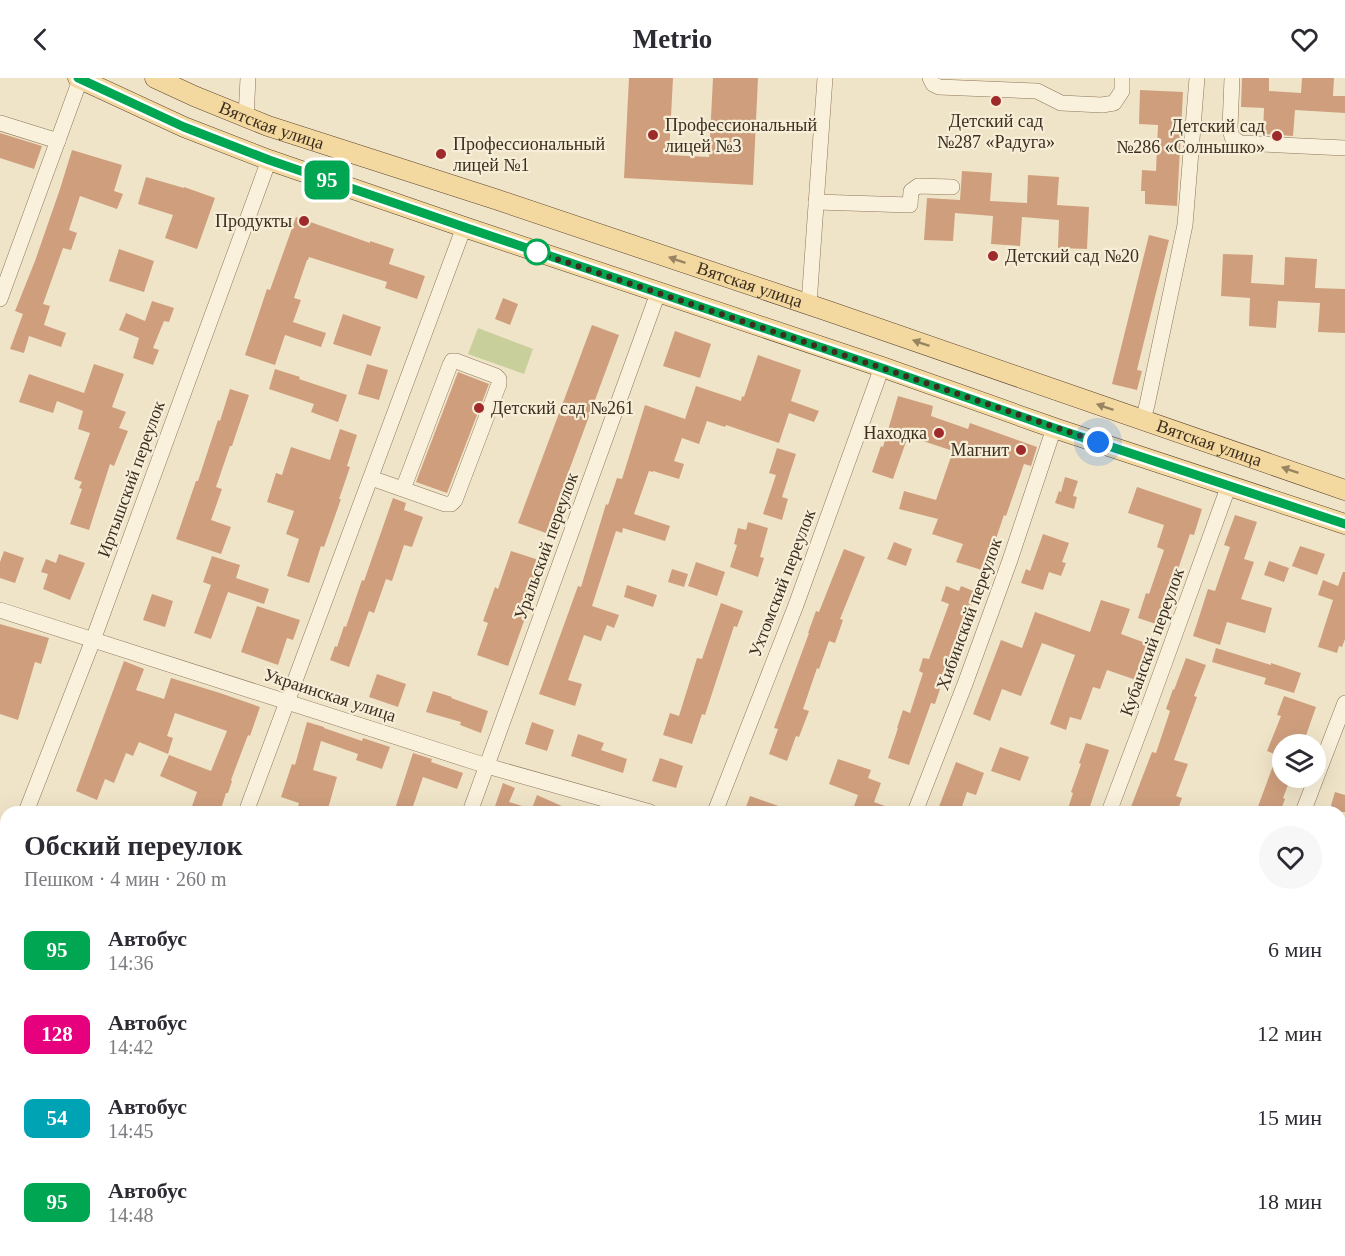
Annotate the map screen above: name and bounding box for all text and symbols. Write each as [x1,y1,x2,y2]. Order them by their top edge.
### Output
icon: back [24,23,57,56]
icon: heart [1288,23,1321,56]
text: Metrio [633,24,712,54]
marker: Детский сад №287 «Радуга» [989,94,1003,108]
street label: Вятская улица [216,97,327,153]
place label: Детский сад №287 «Радуга» [937,111,1055,152]
place label: Профессиональный лицей №3 [665,115,817,156]
place label: Детский сад №286 «Солнышко» [1116,116,1265,157]
marker: Профессиональный лицей №3 [646,128,660,142]
marker: Детский сад №286 «Солнышко» [1270,129,1284,143]
place label: Профессиональный лицей №1 [453,134,605,175]
marker: Профессиональный лицей №1 [434,147,448,161]
line badge: 95 [300,160,354,200]
text: 95 [317,168,338,192]
place label: Продукты [215,211,292,231]
marker: Продукты [297,214,311,228]
unlabelled marker [524,239,550,265]
place label: Детский сад №20 [1005,246,1139,266]
marker: Детский сад №20 [986,249,1000,263]
one-way arrow [668,255,686,264]
street label: Вятская улица [694,258,805,312]
one-way arrow [912,337,930,347]
street label: Иртышский переулок [93,398,169,560]
place label: Детский сад №261 [491,398,634,418]
marker: Детский сад №261 [472,401,486,415]
one-way arrow [1096,401,1114,411]
street label: Вятская улица [1154,416,1265,470]
place label: Находка [864,423,927,443]
marker: Находка [932,426,946,440]
your location [1083,427,1113,457]
place label: Магнит [950,440,1009,460]
marker: Магнит [1014,443,1028,457]
one-way arrow [1281,465,1299,475]
street label: Уральский переулок [510,469,582,622]
street label: Ухтомский переулок [745,506,820,660]
street label: Хибинский переулок [932,535,1006,693]
street label: Кубанский переулок [1116,565,1188,719]
street label: Украинская улица [261,664,399,726]
map controls [1272,734,1326,788]
button: layers [1272,734,1326,788]
button: heart [1259,826,1322,889]
text: Обский переулок [24,830,243,861]
text: Пешком · 4 мин · 260 m [24,868,227,890]
text: Автобус [108,926,187,951]
text: 6 мин [1268,937,1322,962]
text: 95 [47,938,68,962]
text: 14:36 [108,952,154,974]
text: Автобус [108,1010,187,1035]
text: 12 мин [1257,1021,1322,1046]
text: 128 [41,1022,73,1046]
text: 14:42 [108,1036,154,1058]
text: Автобус [108,1094,187,1119]
text: 15 мин [1257,1105,1322,1130]
text: 54 [47,1106,68,1130]
text: 14:45 [108,1120,154,1142]
text: Автобус [108,1178,187,1203]
text: 18 мин [1257,1189,1322,1214]
text: 95 [47,1190,68,1214]
text: 14:48 [108,1204,154,1226]

